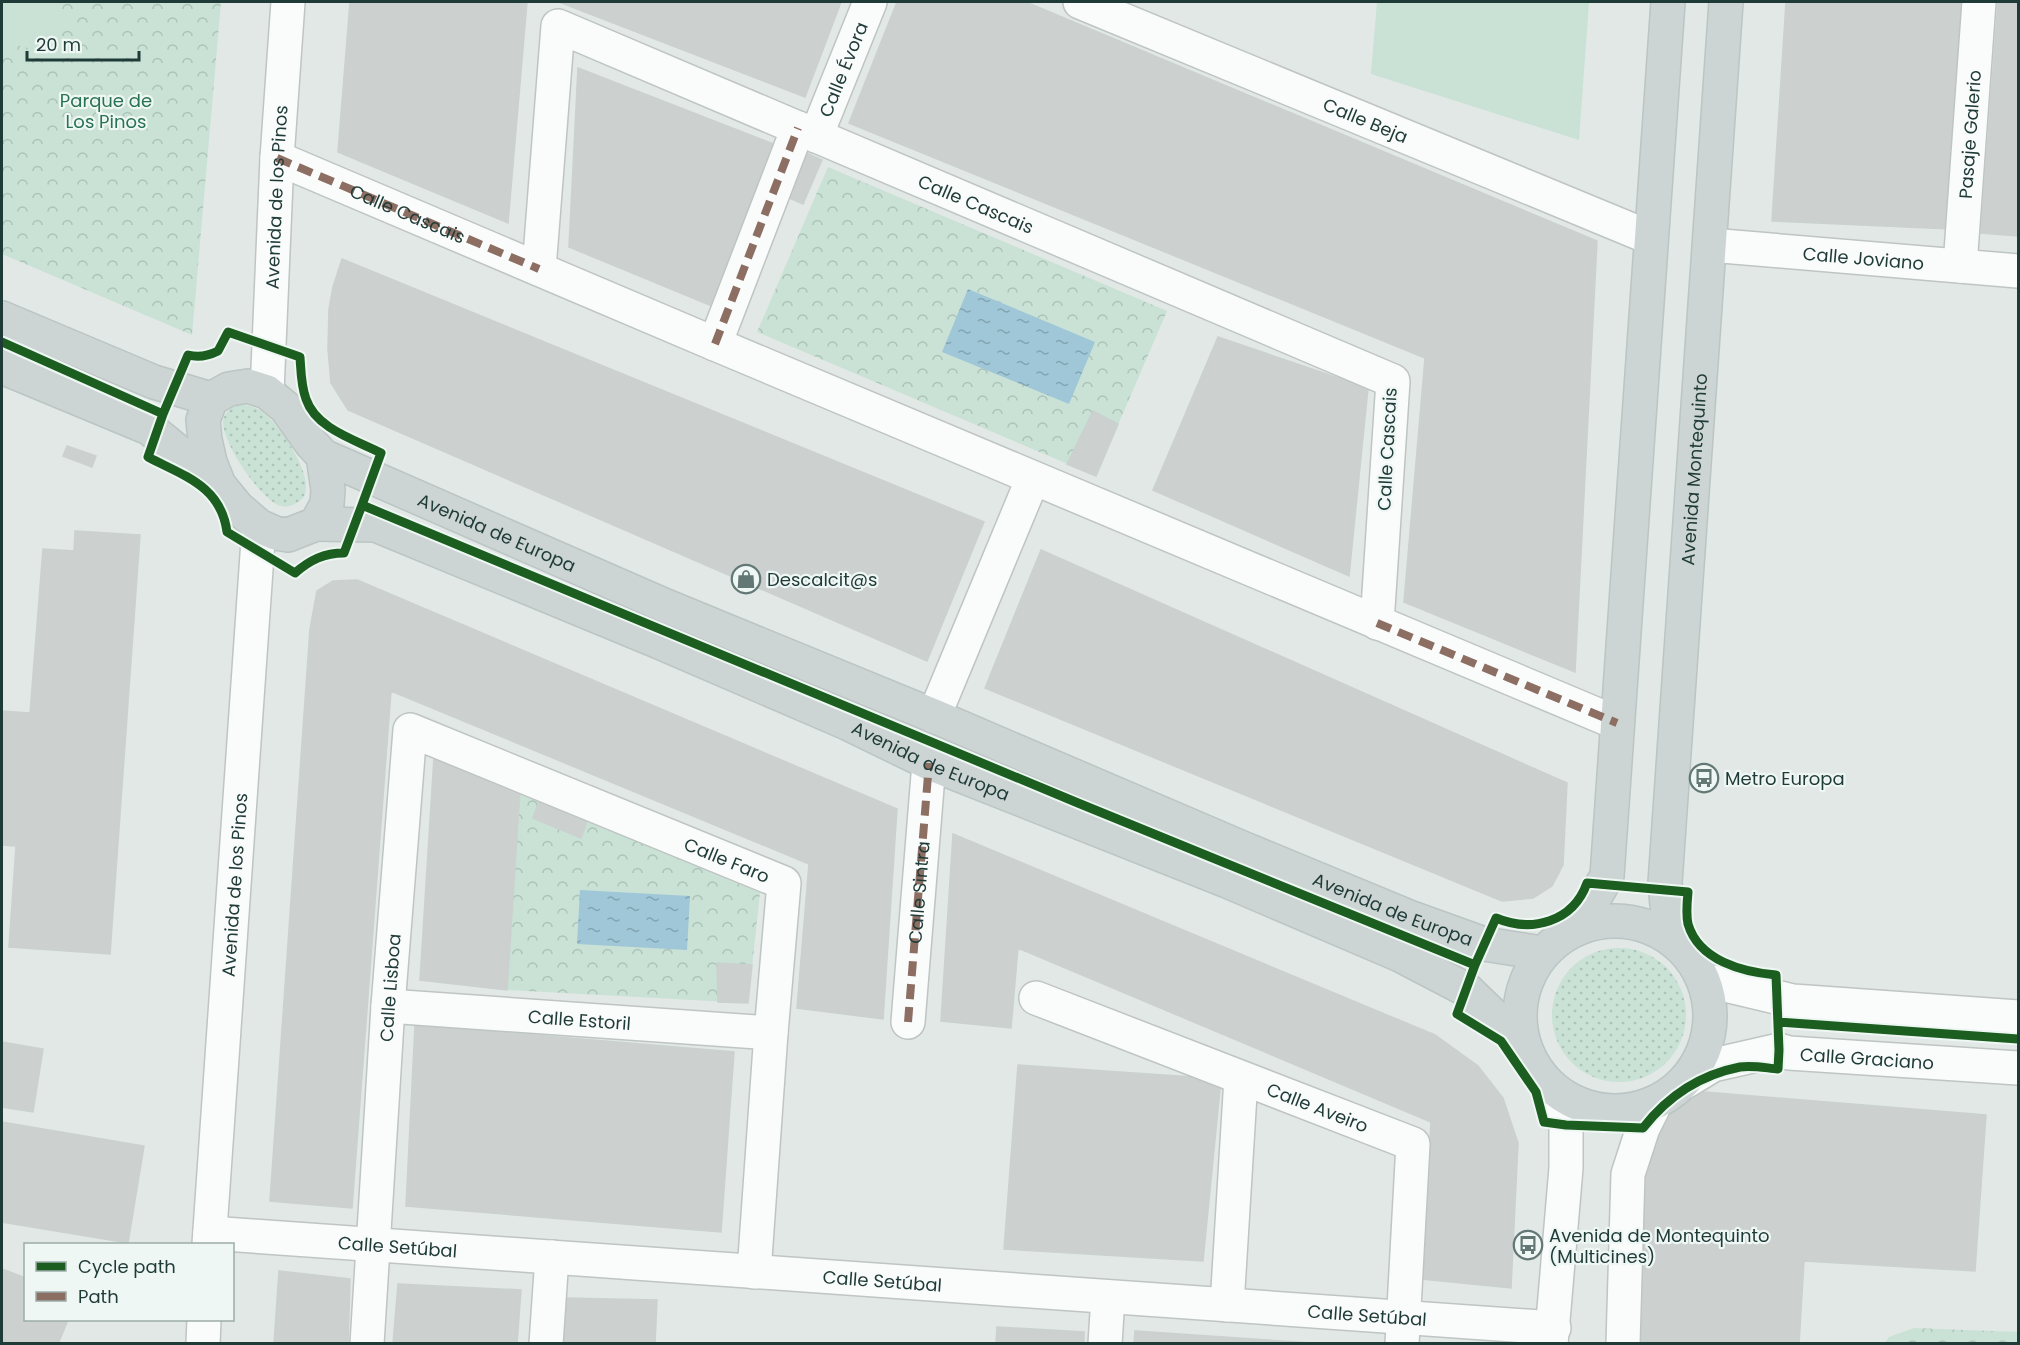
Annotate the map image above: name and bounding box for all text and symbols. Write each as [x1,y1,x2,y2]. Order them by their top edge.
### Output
street label: Calle Évora [812,18,873,121]
scale bar [27,24,140,62]
text: 20 m [36,32,81,57]
street label: Pasaje Galerio [1952,69,1987,200]
park label: Parque de Los Pinos [60,88,152,134]
street label: Calle Beja [1319,91,1412,149]
street label: Avenida de los Pinos [259,104,293,290]
street label: Calle Cascais [914,168,1038,239]
street label: Calle Cascais [346,178,469,249]
street label: Calle Joviano [1802,240,1925,276]
street label: Avenida Montequinto [1675,372,1713,566]
street label: Calle Cascais [1371,387,1403,511]
street label: Avenida de Europa [414,487,580,578]
shop icon: Descalcit@s [730,563,762,595]
place label: Descalcit@s [767,567,877,592]
street label: Avenida de Europa [848,715,1013,806]
bus stop icon: Metro Europa [1688,762,1720,794]
place label: Metro Europa [1725,766,1845,791]
street label: Avenida de los Pinos [215,792,253,978]
street label: Calle Faro [680,831,774,888]
street label: Calle Sintra [902,840,935,945]
street label: Avenida de Europa [1309,866,1476,952]
street label: Calle Lisboa [373,933,406,1043]
street label: Calle Estoril [527,1003,632,1036]
street label: Calle Graciano [1799,1041,1935,1075]
street label: Calle Aveiro [1263,1076,1372,1138]
place label: Avenida de Montequinto (Multicines) [1549,1223,1770,1269]
bus stop icon: Avenida de Montequinto (Multicines) [1512,1229,1544,1261]
street label: Calle Setúbal [337,1230,458,1263]
legend [24,1243,234,1321]
text: Cycle path [78,1254,176,1279]
street label: Calle Setúbal [822,1264,943,1297]
text: Path [78,1284,119,1309]
street label: Calle Setúbal [1307,1298,1428,1331]

